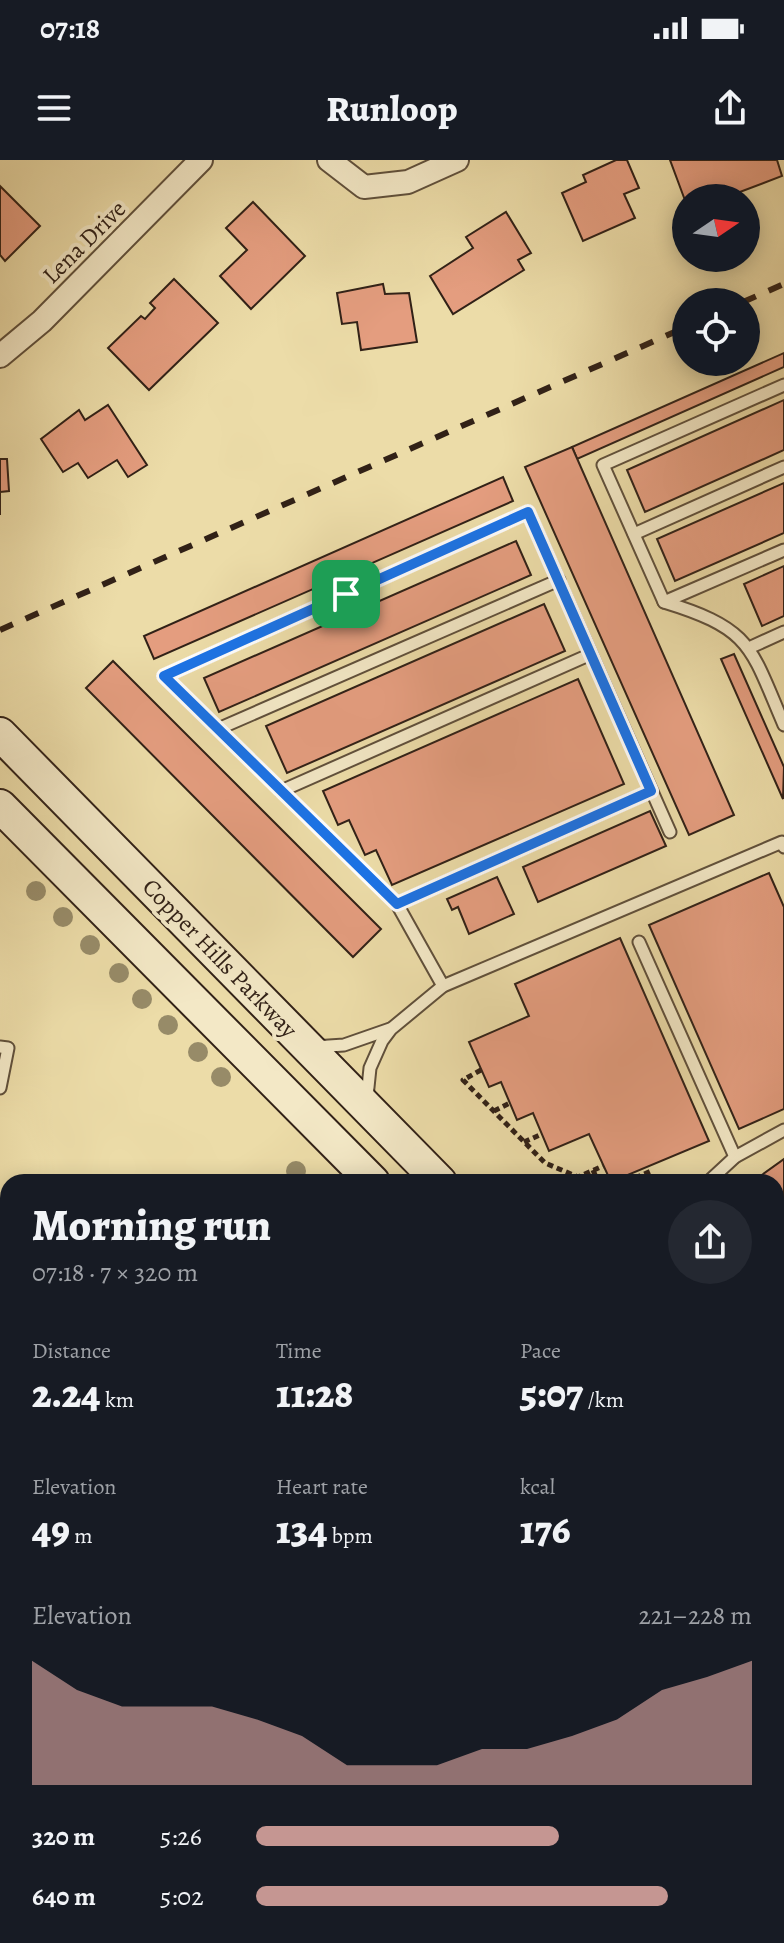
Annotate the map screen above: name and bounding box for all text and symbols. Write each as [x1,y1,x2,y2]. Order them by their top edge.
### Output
text: 07:18 [40,8,100,48]
text: Runloop [327,84,457,133]
icon: menu [32,86,76,130]
icon: share [708,86,752,130]
north arrow [672,184,760,272]
map controls [672,184,760,376]
street label: Lena Drive [35,193,133,291]
button: locate [672,288,760,376]
pin [312,560,380,628]
icon: arrive [324,572,368,616]
street label: Copper Hills Parkway [135,871,305,1045]
text: Morning run [32,1195,271,1255]
button: share [668,1200,752,1284]
text: 07:18 · 7 × 320 m [32,1255,198,1290]
text: Distance [32,1336,111,1366]
text: Time [276,1336,322,1366]
text: Pace [520,1336,561,1366]
text: 2.24 [32,1366,101,1421]
text: 11:28 [276,1366,353,1421]
text: 5:07 [520,1366,583,1421]
text: km [101,1385,134,1415]
text: /km [583,1385,624,1415]
text: Elevation [32,1472,116,1502]
text: Heart rate [276,1472,368,1502]
text: kcal [520,1472,555,1502]
text: 49 [32,1502,70,1557]
text: 134 [276,1502,327,1557]
text: 176 [520,1502,571,1557]
text: m [70,1521,93,1551]
text: bpm [327,1521,373,1551]
text: Elevation [32,1598,132,1633]
text: 221–228 m [639,1598,752,1633]
text: 320 m [32,1819,95,1854]
text: 5:26 [160,1819,202,1854]
text: 640 m [32,1879,96,1914]
text: 5:02 [160,1879,204,1914]

